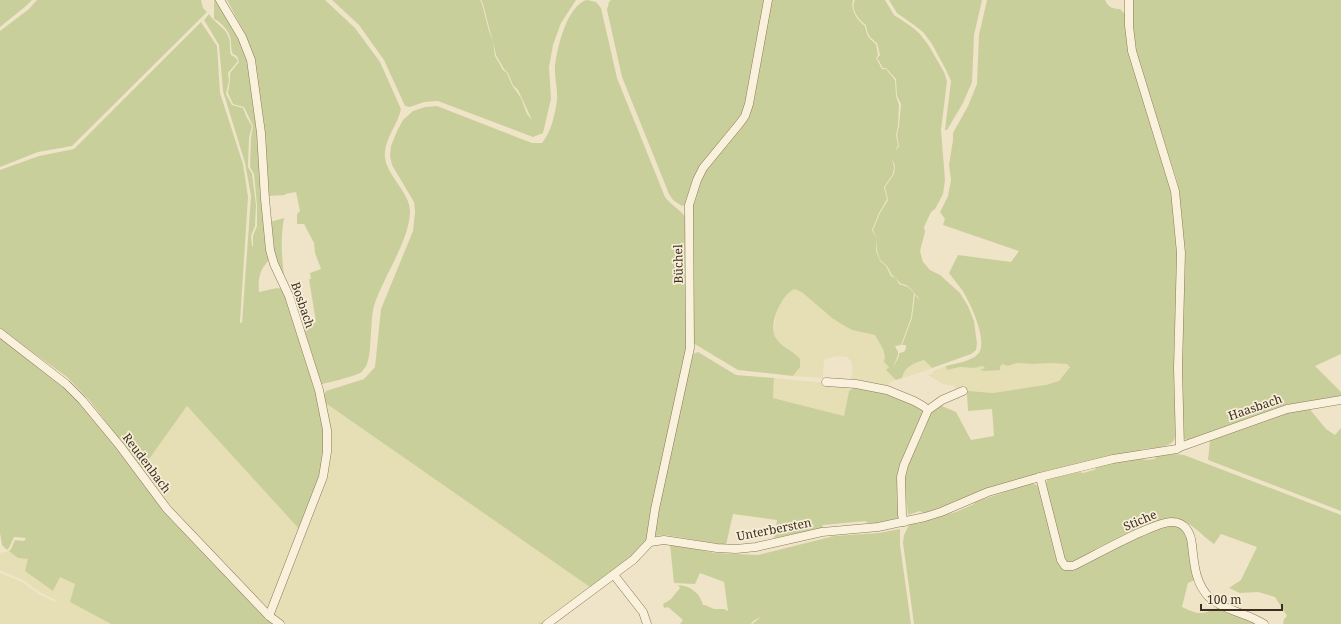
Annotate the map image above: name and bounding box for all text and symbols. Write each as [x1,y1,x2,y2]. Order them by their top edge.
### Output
street label: Büchel [669,244,687,284]
street label: Bosbach [287,280,319,331]
street label: Haasbach [1226,390,1285,424]
street label: Reudenbach [119,429,175,497]
street label: Stiche [1121,505,1159,535]
street label: Unterbersten [735,513,813,545]
scale bar [1201,586,1282,612]
text: 100 m [1207,591,1242,608]

